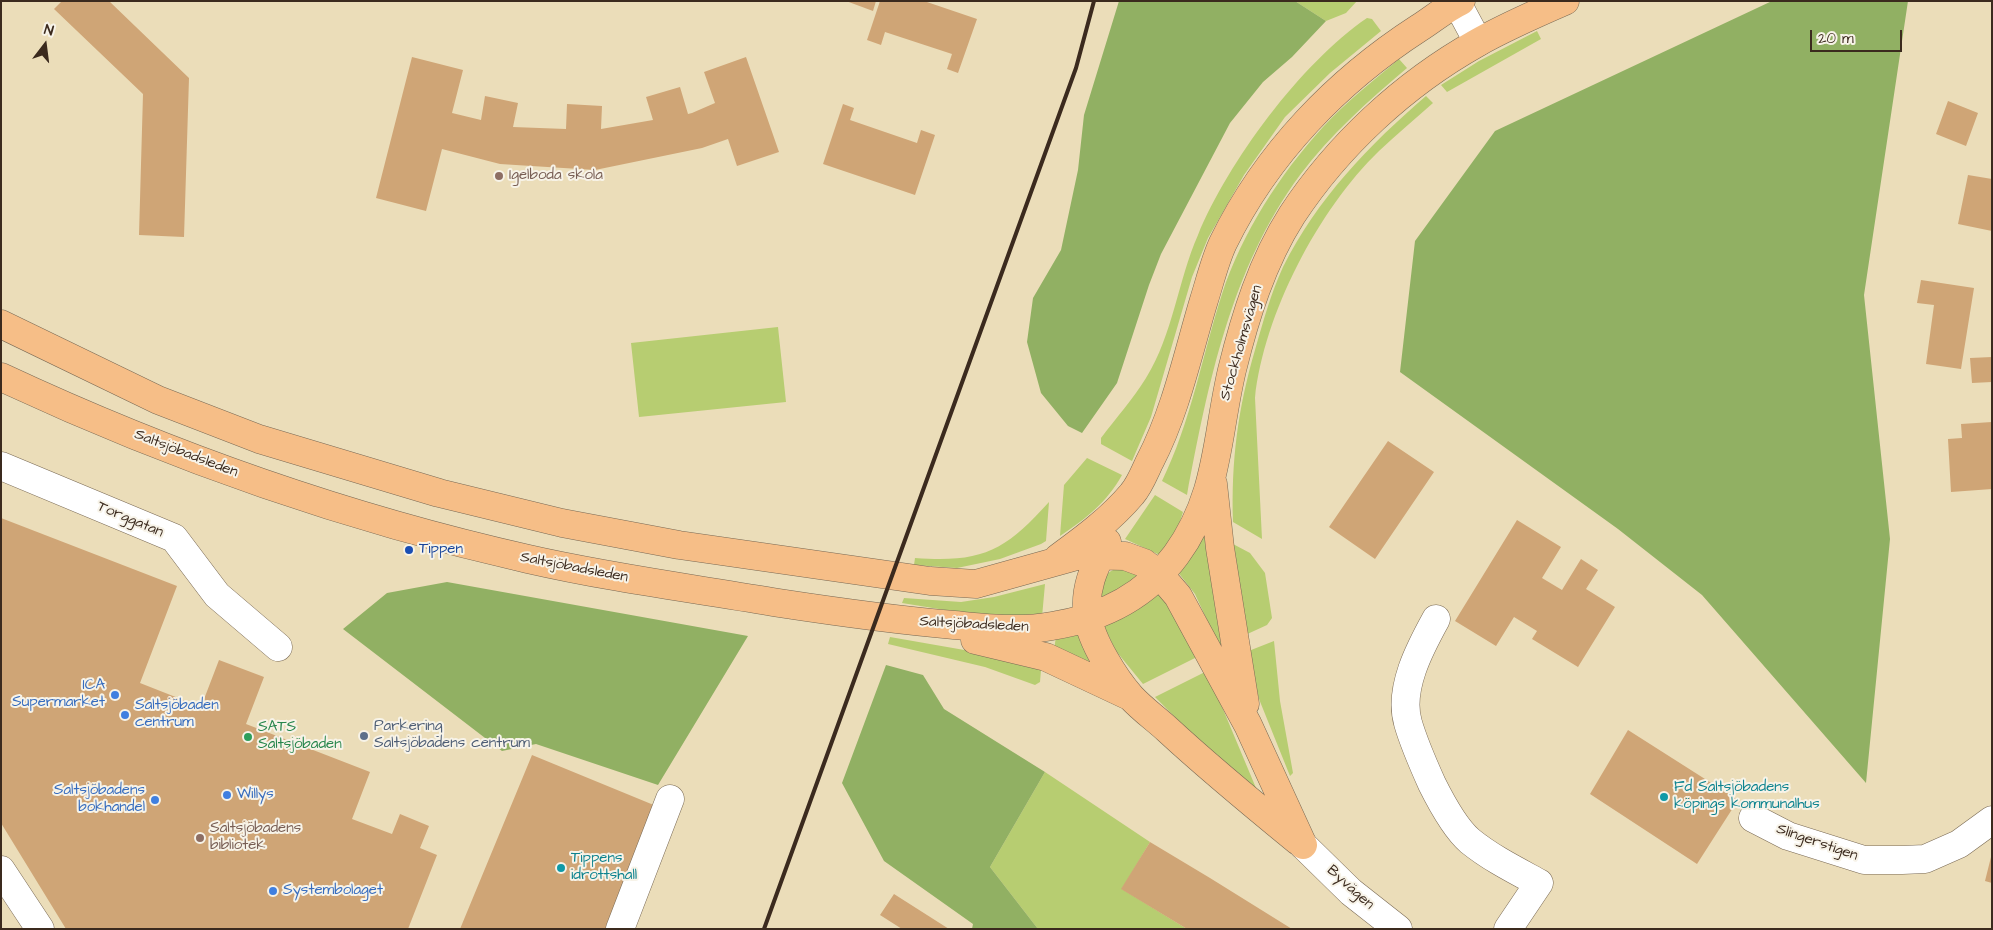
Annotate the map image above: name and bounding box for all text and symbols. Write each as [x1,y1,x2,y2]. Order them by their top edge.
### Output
north arrow [20,20,70,70]
text: N [42,20,56,41]
scale bar [1813,20,1906,52]
text: 20 m [1818,28,1854,49]
place label: Igelboda skola [509,167,603,185]
marker: Igelboda skola [493,170,505,182]
street label: Stockholmsvägen [1217,283,1267,403]
street label: Saltsjöbadsleden [132,426,240,482]
street label: Torggatan [94,498,166,542]
place label: Tippen [419,541,463,559]
marker: Tippen [403,544,415,556]
street label: Saltsjöbadsleden [519,549,629,587]
street label: Saltsjöbadsleden [919,613,1029,637]
place label: ICA Supermarket [12,677,105,712]
marker: ICA Supermarket [109,689,121,701]
place label: Saltsjöbaden centrum [135,697,219,732]
marker: Saltsjöbaden centrum [119,709,131,721]
place label: Parkering Saltsjöbadens centrum [374,718,530,753]
place label: SATS Saltsjöbaden [258,719,342,754]
marker: Parkering Saltsjöbadens centrum [358,730,370,742]
marker: SATS Saltsjöbaden [242,731,254,743]
place label: Fd Saltsjöbadens köpings kommunalhus [1674,779,1820,814]
place label: Saltsjöbadens bokhandel [54,782,145,817]
place label: Willys [237,786,274,804]
marker: Willys [221,789,233,801]
marker: Fd Saltsjöbadens köpings kommunalhus [1658,791,1670,803]
marker: Saltsjöbadens bokhandel [149,794,161,806]
place label: Saltsjöbadens bibliotek [210,820,301,855]
street label: Slingerstigen [1774,821,1860,865]
marker: Saltsjöbadens bibliotek [194,832,206,844]
place label: Tippens idrottshall [571,850,637,885]
marker: Tippens idrottshall [555,862,567,874]
street label: Byvägen [1323,862,1377,914]
place label: Systembolaget [283,882,383,900]
marker: Systembolaget [267,885,279,897]

